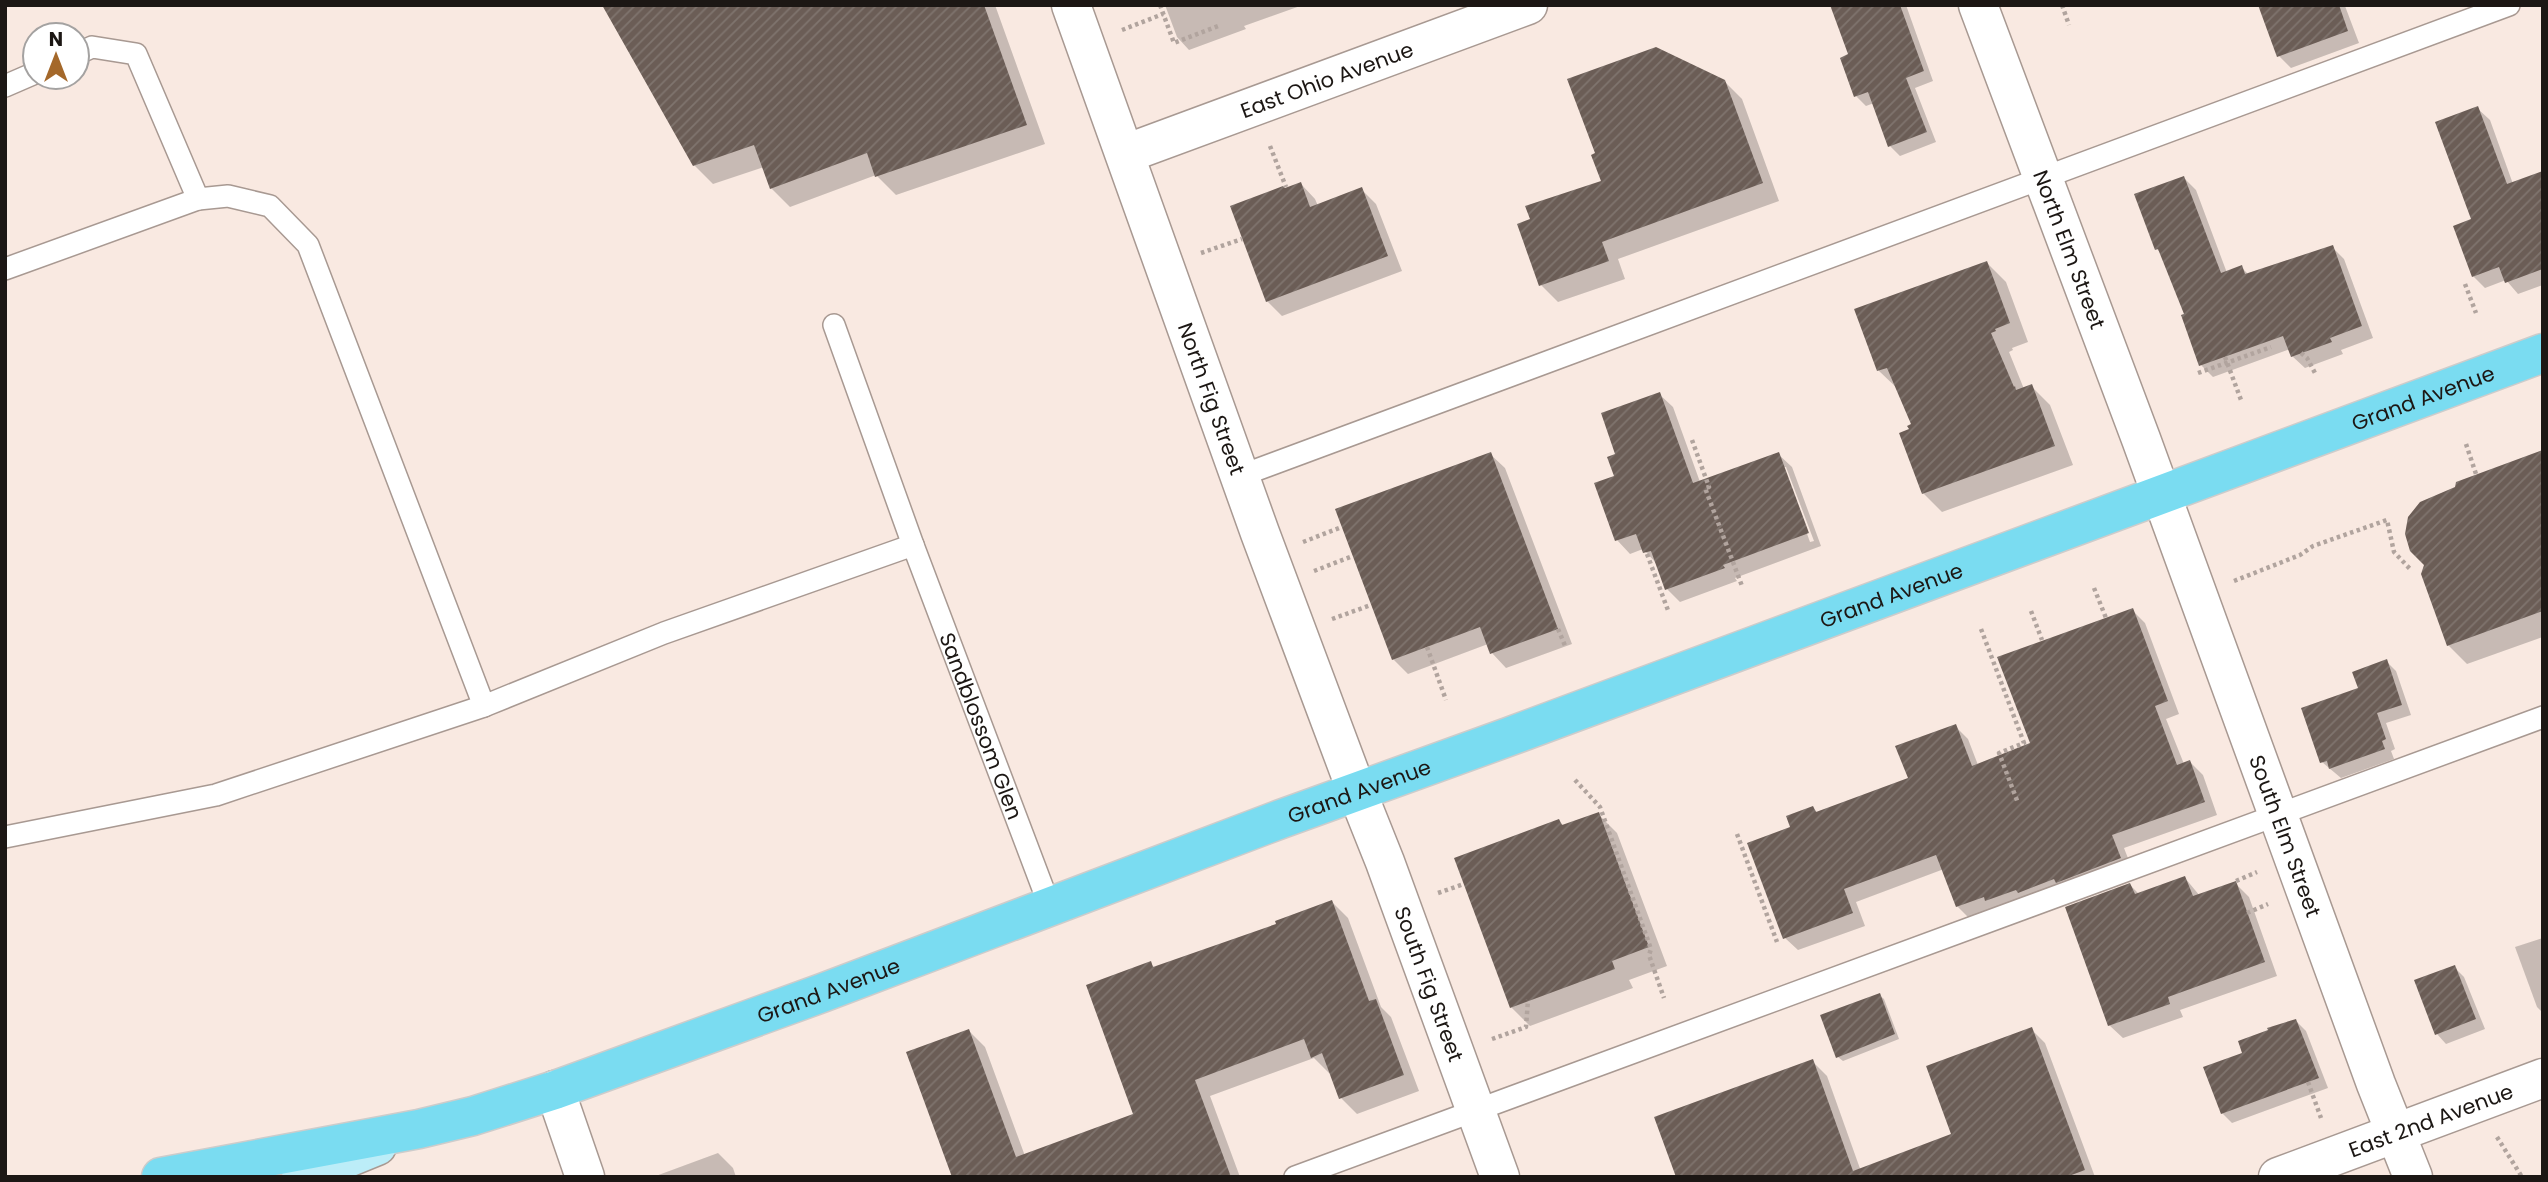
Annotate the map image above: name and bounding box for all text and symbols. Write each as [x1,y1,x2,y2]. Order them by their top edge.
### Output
north arrow [21,21,91,91]
text: N [49,26,63,53]
street label: East Ohio Avenue [1236,34,1417,125]
street label: North Elm Street [2027,166,2113,333]
street label: North Fig Street [1171,318,1252,479]
street label: Grand Avenue [2347,358,2498,437]
street label: Grand Avenue [1816,555,1967,635]
street label: Sandblossom Glen [933,628,1030,823]
street label: South Elm Street [2243,751,2328,921]
street label: Grand Avenue [1283,752,1435,830]
street label: South Fig Street [1388,902,1471,1065]
street label: Grand Avenue [753,950,904,1030]
street label: East 2nd Avenue [2344,1076,2517,1164]

